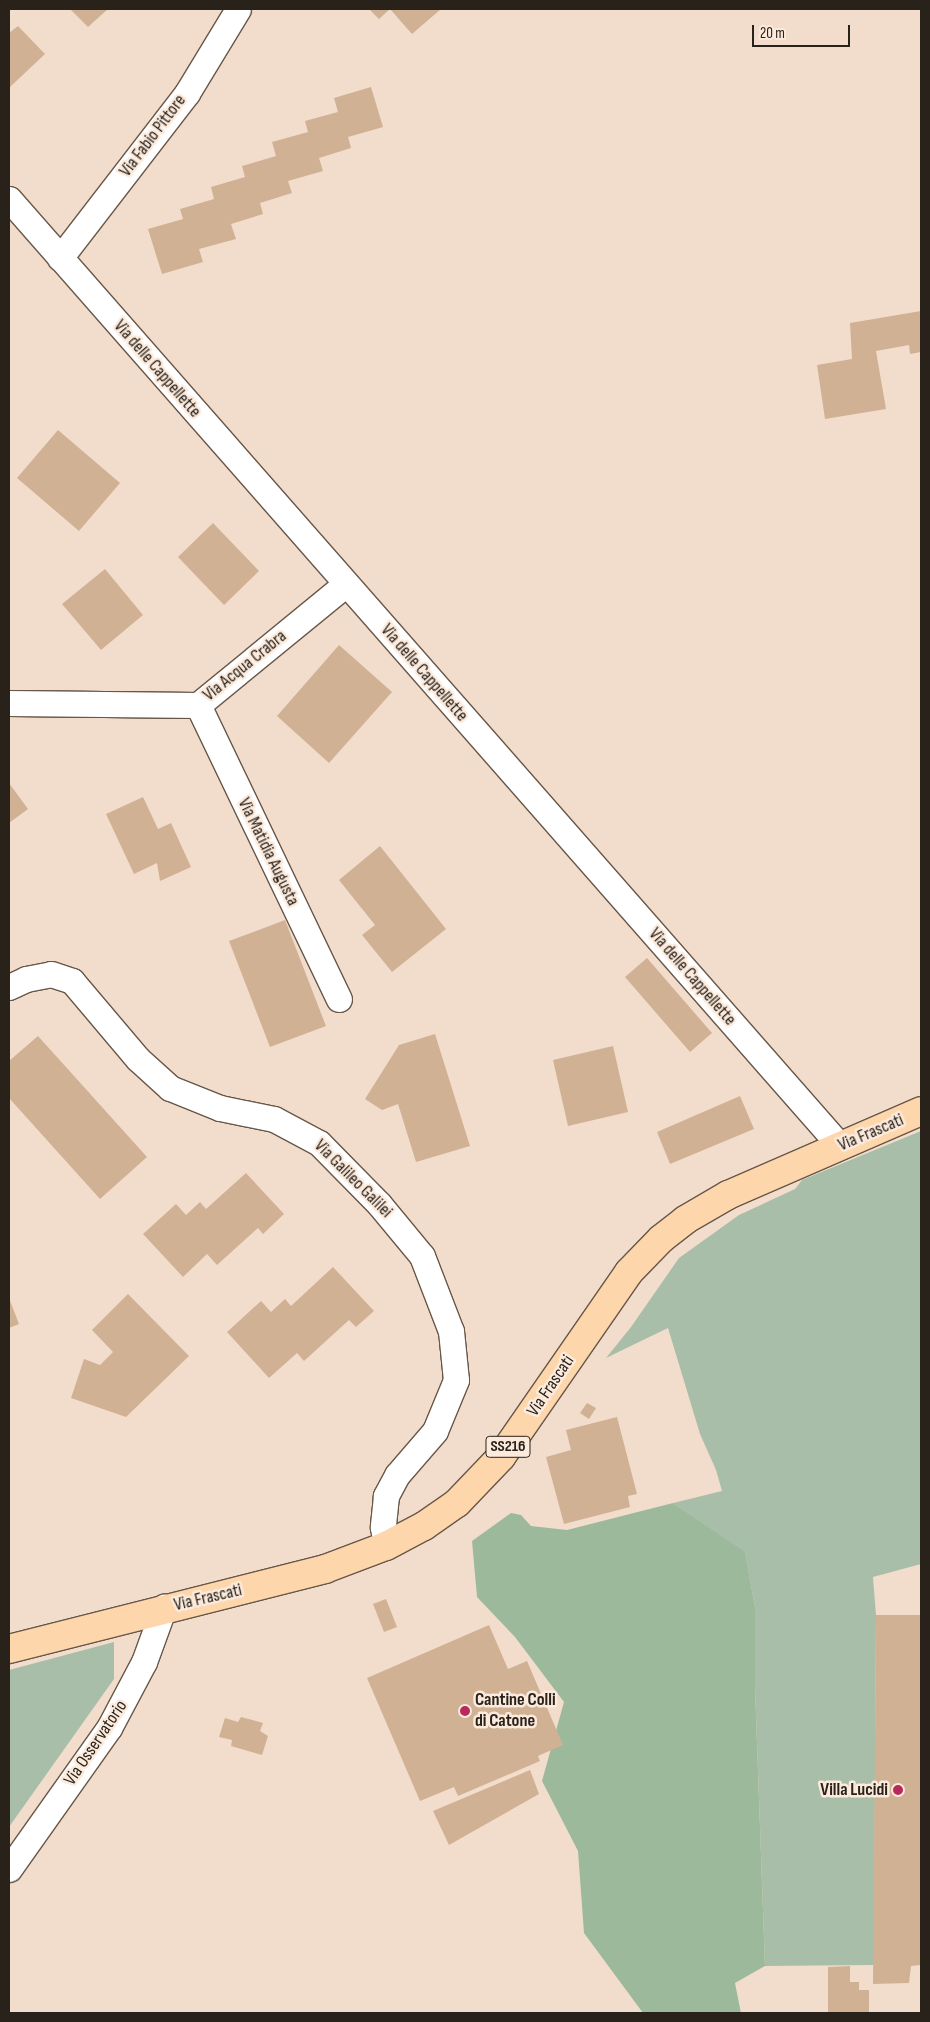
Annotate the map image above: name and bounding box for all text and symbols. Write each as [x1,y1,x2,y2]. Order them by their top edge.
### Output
scale bar [755,15,852,47]
text: 20 m [760,24,785,43]
street label: Via Fabio Pittore [115,91,191,181]
street label: Via delle Cappellette [109,316,205,422]
street label: Via delle Cappellette [376,620,472,726]
street label: Via Acqua Crabra [199,626,291,706]
street label: Via Matidia Augusta [233,795,303,909]
street label: Via delle Cappellette [644,924,740,1030]
street label: Via Frascati [835,1110,907,1156]
street label: Via Galileo Galilei [309,1135,397,1223]
street label: Via Frascati [523,1351,579,1421]
road number: SS216 [484,1434,532,1460]
street label: Via Frascati [172,1580,244,1616]
place label: Cantine Colli di Catone [475,1690,556,1732]
street label: Via Osservatorio [60,1696,132,1790]
marker: Cantine Colli di Catone [459,1705,471,1717]
place label: Villa Lucidi [820,1779,888,1801]
marker: Villa Lucidi [892,1784,904,1796]

